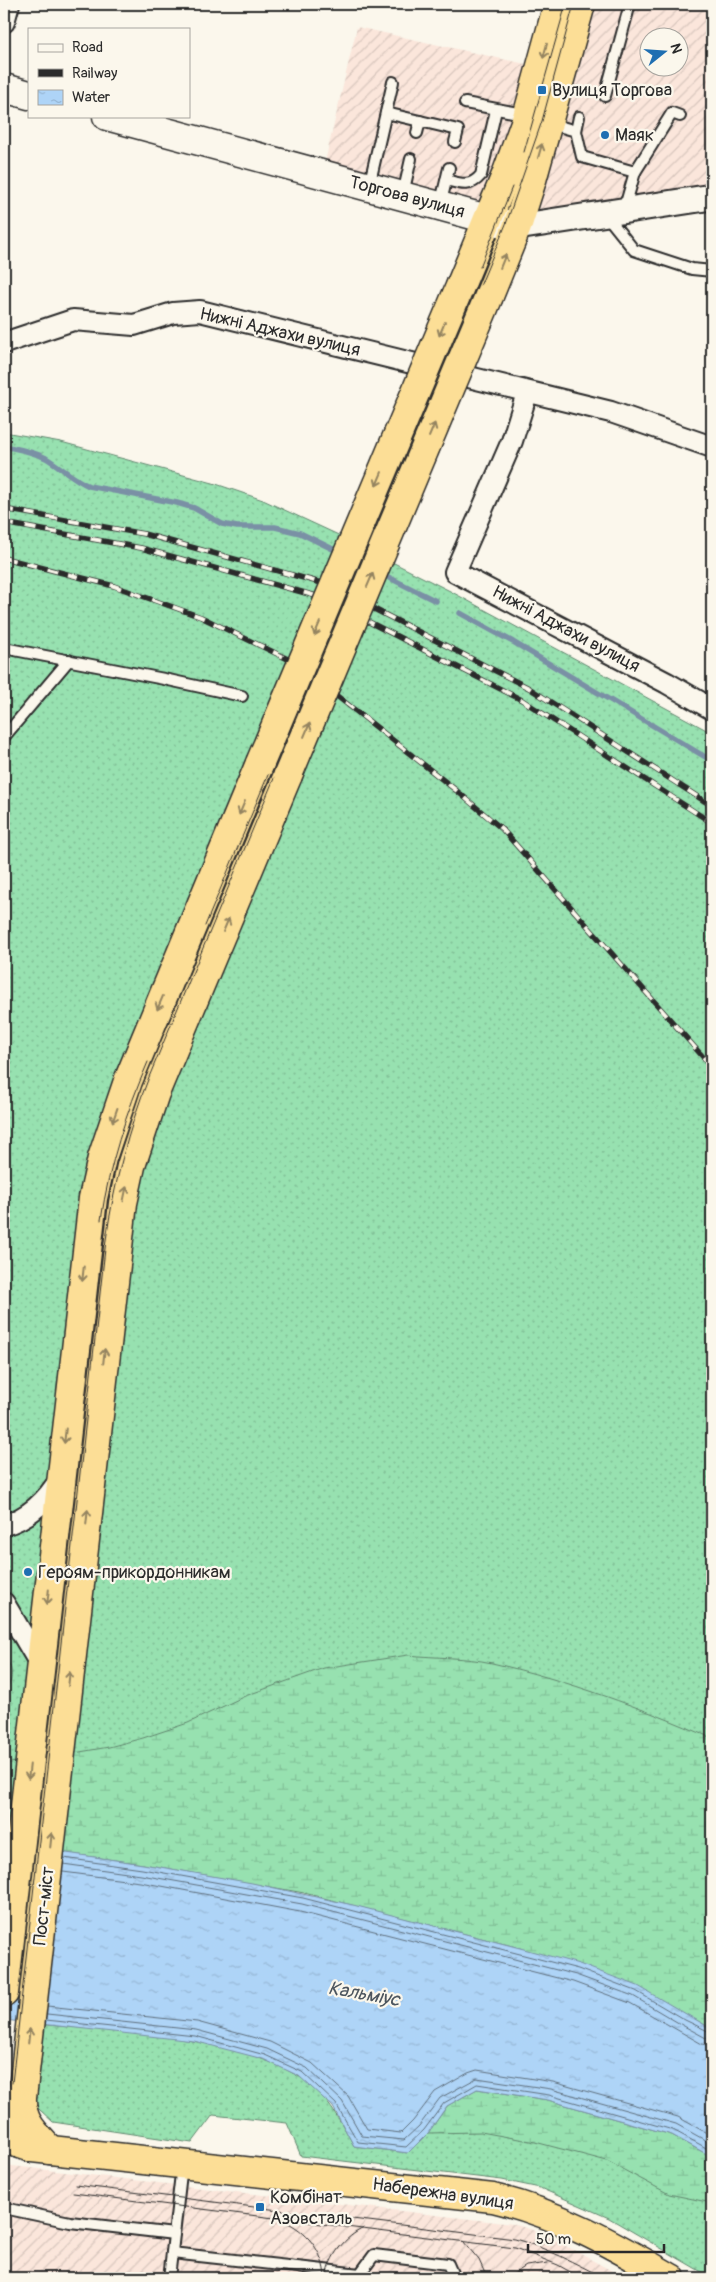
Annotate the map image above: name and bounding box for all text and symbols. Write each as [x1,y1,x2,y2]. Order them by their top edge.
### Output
legend [28,28,190,118]
north arrow [638,28,688,78]
text: Road [72,38,103,57]
text: N [666,41,685,55]
one-way arrow [540,42,550,58]
text: Railway [72,64,118,83]
place label: Вулиця Торгова [552,79,672,102]
marker: Вулиця Торгова [536,84,548,96]
text: Water [72,88,111,107]
place label: Маяк [615,124,654,147]
marker: Маяк [599,129,611,141]
one-way arrow [536,144,546,160]
street label: Торгова вулиця [347,171,467,223]
one-way arrow [499,254,508,270]
street label: Нижні Аджахи вулиця [197,302,363,362]
one-way arrow [437,321,447,336]
one-way arrow [428,423,438,438]
one-way arrow [374,471,384,486]
one-way arrow [365,573,375,588]
street label: Нижні Аджахи вулиця [488,580,644,678]
one-way arrow [311,621,321,636]
one-way arrow [302,723,312,738]
one-way arrow [236,801,245,816]
one-way arrow [222,917,231,932]
one-way arrow [155,995,165,1010]
one-way arrow [110,1107,119,1123]
one-way arrow [120,1187,130,1203]
one-way arrow [78,1266,88,1282]
one-way arrow [99,1348,109,1364]
one-way arrow [60,1428,70,1444]
one-way arrow [82,1509,92,1525]
place label: Героям-прикордонникам [38,1561,231,1584]
marker: Героям-прикордонникам [22,1566,34,1578]
one-way arrow [43,1589,53,1605]
one-way arrow [64,1671,74,1687]
one-way arrow [24,1764,34,1780]
one-way arrow [46,1832,56,1848]
street label: Пост-міст [28,1866,60,1946]
water label: Кальміус [326,1976,403,2012]
one-way arrow [24,2028,34,2044]
street label: Набережна вулиця [371,2173,515,2215]
place label: Комбінат Азовсталь [270,2186,353,2230]
marker: Комбінат Азовсталь [254,2201,266,2213]
scale bar [528,2222,665,2254]
text: 50 m [536,2230,571,2249]

